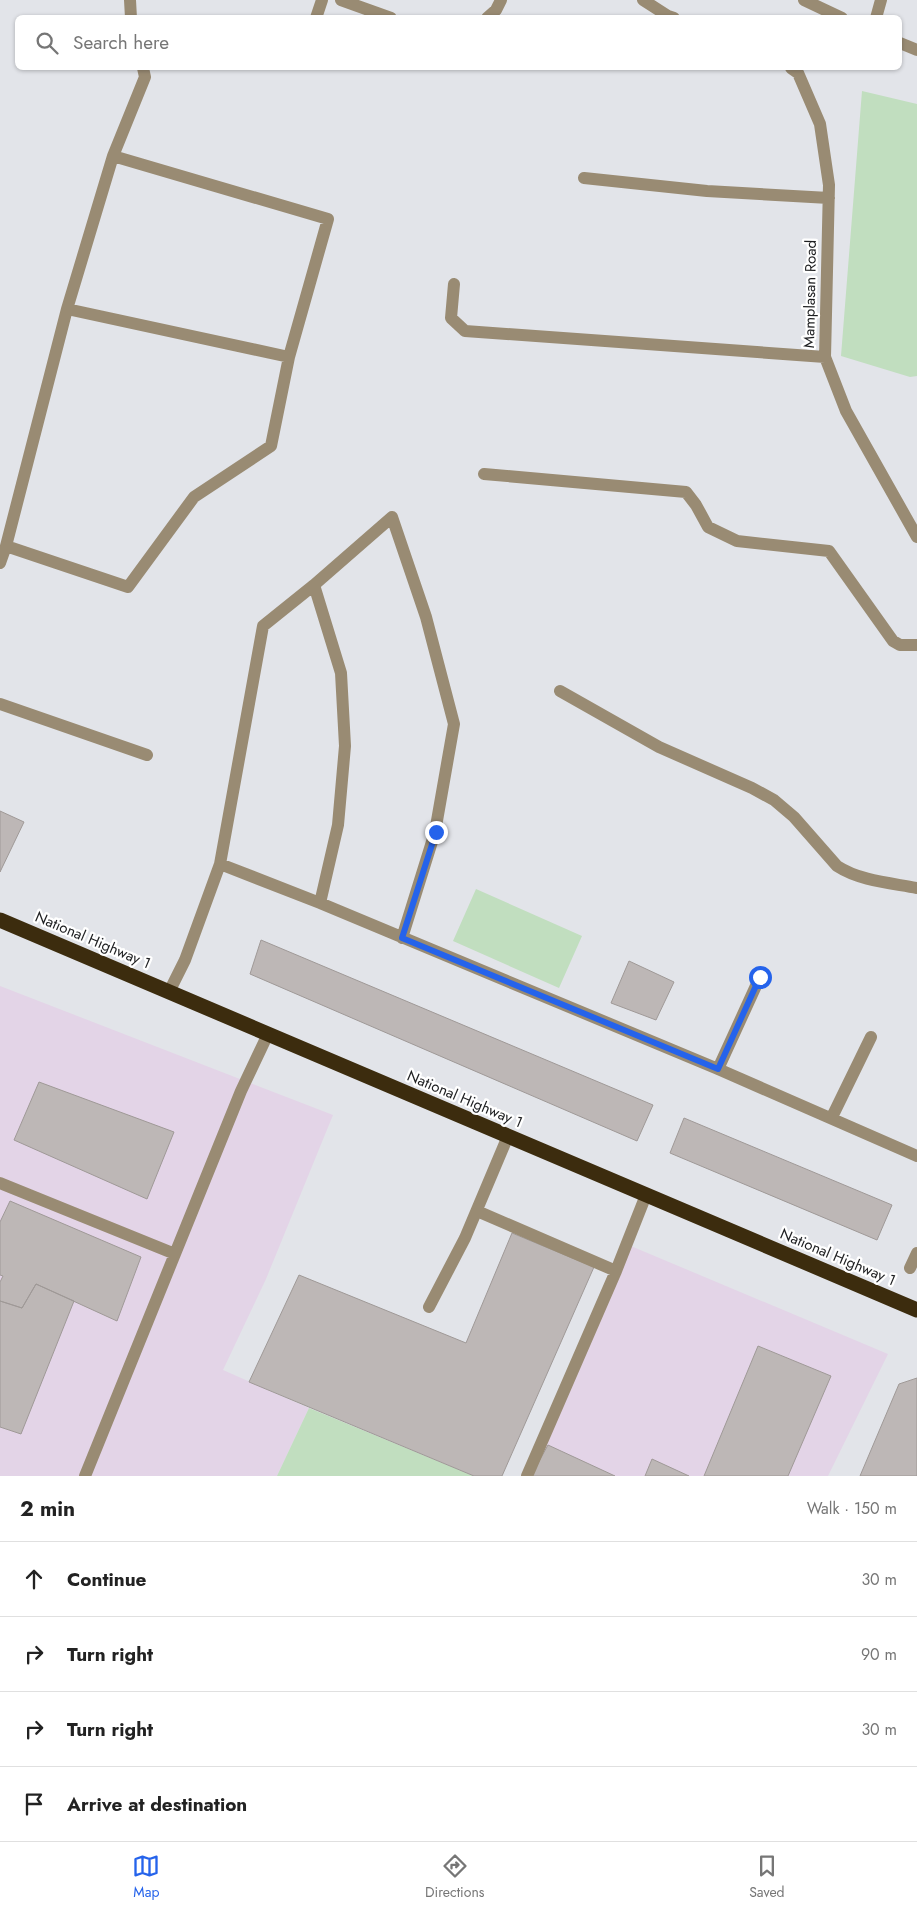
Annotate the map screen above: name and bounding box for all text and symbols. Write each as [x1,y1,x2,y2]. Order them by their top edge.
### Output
search box [15,15,902,70]
icon: search [33,29,61,57]
text: Search here [73,29,169,56]
street label: Mamplasan Road [798,240,822,348]
route end [425,821,448,844]
street label: National Highway 1 [32,906,154,974]
route start [749,966,772,989]
street label: National Highway 1 [404,1065,526,1133]
street label: National Highway 1 [777,1223,899,1291]
text: 2 min [20,1494,75,1524]
text: Walk · 150 m [807,1497,897,1520]
icon: ahead [20,1565,48,1593]
text: Continue [67,1566,146,1593]
text: 30 m [861,1568,897,1591]
icon: right [20,1640,48,1668]
text: Turn right [67,1641,153,1668]
text: 90 m [861,1643,897,1666]
icon: right [20,1715,48,1743]
text: Turn right [67,1716,153,1743]
text: 30 m [861,1718,897,1741]
icon: arrive [20,1790,48,1818]
text: Arrive at destination [67,1791,247,1818]
tab: Map [132,1852,160,1902]
tab: Directions [425,1852,484,1902]
tab: Saved [749,1852,785,1902]

